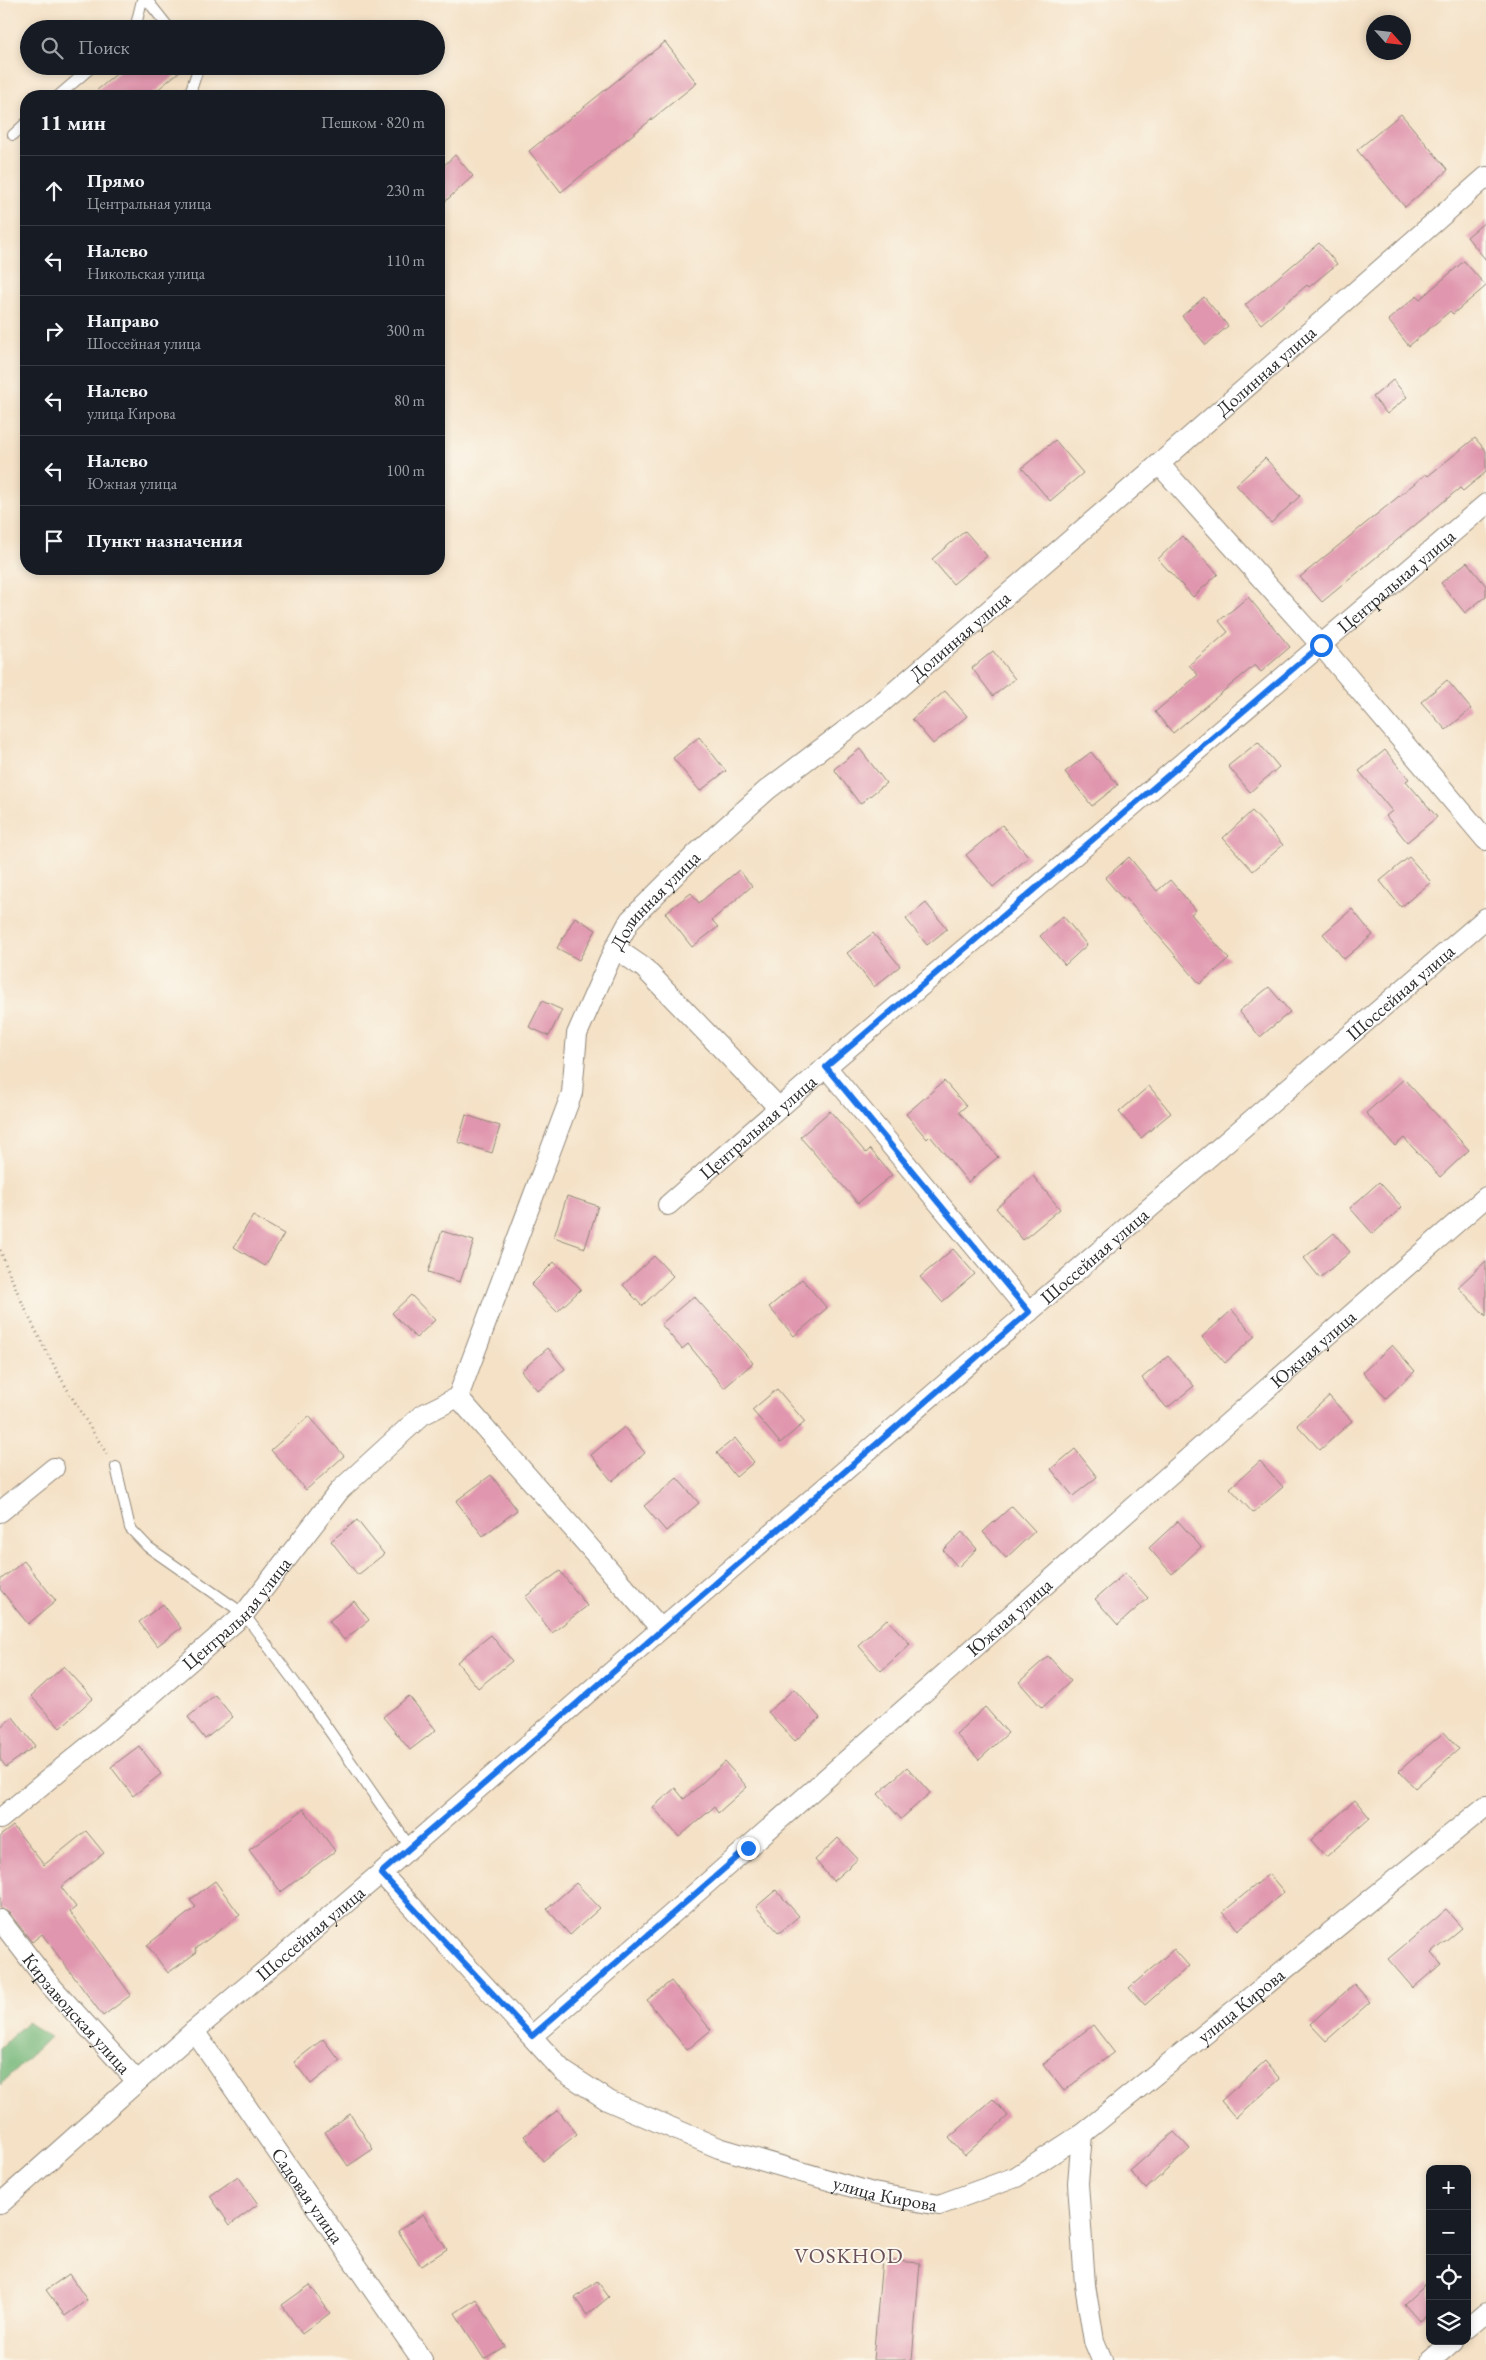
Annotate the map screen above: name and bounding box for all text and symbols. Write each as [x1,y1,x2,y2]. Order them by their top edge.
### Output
north arrow [1366,15,1411,60]
search box [20,20,445,75]
icon: search [38,34,66,62]
text: Поиск [78,35,130,60]
text: 11 мин [40,109,106,136]
text: Пешком · 820 m [321,112,425,133]
text: Прямо [87,168,145,193]
icon: ahead [40,177,68,205]
text: 230 m [386,180,425,201]
text: Центральная улица [87,193,211,214]
text: Налево [87,238,148,263]
icon: left [40,247,68,275]
text: 110 m [386,250,425,271]
text: Никольская улица [87,263,205,284]
text: Направо [87,308,159,333]
icon: right [40,317,68,345]
text: 300 m [386,320,425,341]
street label: Долинная улица [1211,320,1322,422]
text: Шоссейная улица [87,333,201,354]
text: Налево [87,378,148,403]
icon: left [40,387,68,415]
text: 80 m [394,390,425,411]
text: улица Кирова [87,403,176,424]
text: Налево [87,448,148,473]
icon: left [40,457,68,485]
text: 100 m [386,460,425,481]
text: Южная улица [87,473,177,494]
street label: Центральная улица [1332,523,1461,639]
icon: arrive [40,527,68,555]
text: Пункт назначения [87,528,243,553]
street label: Долинная улица [904,585,1016,686]
route start [1310,634,1333,657]
street label: Долинная улица [604,845,706,954]
street label: Шоссейная улица [1341,938,1460,1046]
street label: Центральная улица [694,1069,822,1185]
street label: Шоссейная улица [1035,1202,1154,1310]
street label: Южная улица [1264,1304,1362,1394]
street label: Центральная улица [177,1552,297,1675]
street label: Южная улица [961,1572,1058,1662]
route end [737,1837,760,1860]
street label: Шоссейная улица [251,1880,371,1987]
street label: Кирзаводская улица [17,1948,137,2080]
street label: улица Кирова [1192,1962,1290,2049]
street label: Садовая улица [265,2143,350,2249]
map controls [1426,2165,1471,2345]
button: + [1426,2165,1471,2210]
street label: улица Кирова [830,2170,939,2217]
button: − [1426,2210,1471,2255]
district label: VOSKHOD [794,2242,904,2269]
button: locate [1426,2255,1471,2300]
button: layers [1426,2300,1471,2345]

